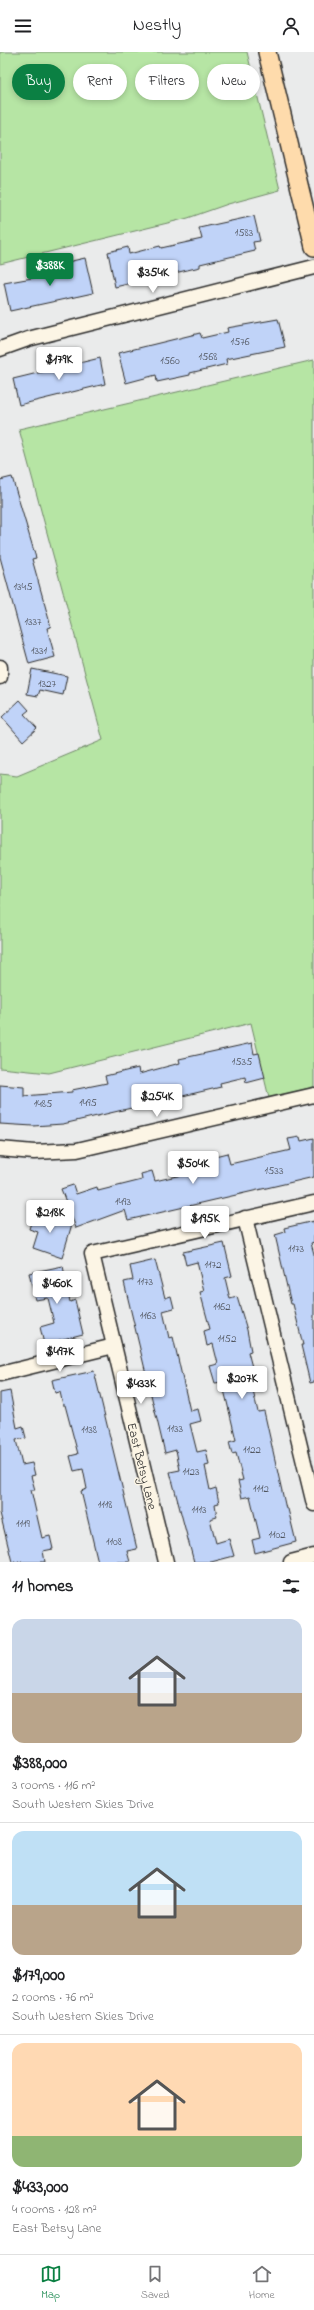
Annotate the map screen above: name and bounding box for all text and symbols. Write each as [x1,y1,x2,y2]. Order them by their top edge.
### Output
text: Nestly [133,13,181,39]
icon: menu [12,15,34,37]
icon: person [280,15,302,37]
chip: Buy [12,64,65,100]
chip: Rent [73,64,127,100]
chip: Filters [135,64,199,100]
chip: New [207,64,260,100]
house number: 1583 [235,225,254,241]
pin: $388K [22,253,78,287]
text: $388K [35,256,65,275]
pin: $354K [125,260,181,294]
text: $354K [137,263,169,282]
house number: 1576 [230,334,250,350]
pin: $179K [31,347,87,381]
house number: 1568 [199,349,217,365]
text: $179K [45,350,73,369]
house number: 1560 [160,353,180,369]
house number: 1345 [14,579,32,595]
house number: 1337 [24,614,42,630]
house number: 1331 [31,643,48,659]
house number: 1327 [38,676,56,692]
house number: 1535 [232,1054,252,1070]
pin: $254K [129,1084,185,1118]
text: $254K [140,1087,174,1106]
house number: 1495 [79,1095,97,1111]
house number: 1485 [34,1096,52,1112]
pin: $504K [165,1151,221,1185]
text: $504K [177,1154,209,1173]
house number: 1533 [265,1163,284,1179]
house number: 1493 [115,1194,131,1210]
pin: $218K [22,1200,78,1234]
text: $218K [35,1203,65,1222]
pin: $195K [177,1206,233,1240]
text: $195K [190,1209,220,1228]
house number: 1173 [288,1241,304,1257]
house number: 1172 [205,1257,222,1273]
pin: $460K [29,1271,85,1305]
text: $460K [42,1274,72,1293]
house number: 1173 [137,1274,153,1290]
house number: 1162 [213,1299,231,1315]
house number: 1163 [140,1308,157,1324]
house number: 1152 [218,1331,237,1347]
pin: $497K [32,1339,88,1373]
text: $497K [46,1342,74,1361]
pin: $207K [214,1366,270,1400]
text: $207K [226,1369,258,1388]
pin: $433K [113,1371,169,1405]
text: $433K [126,1374,156,1393]
street label: East Betsy Lane [121,1421,162,1512]
house number: 1133 [167,1421,183,1437]
house number: 1138 [81,1422,97,1438]
house number: 1122 [243,1442,261,1458]
house number: 1123 [182,1464,200,1480]
house number: 1112 [253,1481,270,1497]
house number: 1118 [98,1497,112,1513]
house number: 1113 [191,1502,207,1518]
house number: 1119 [16,1516,31,1532]
house number: 1102 [268,1527,286,1543]
house number: 1108 [106,1534,122,1550]
text: 11 homes [12,1574,73,1599]
icon: filters [280,1575,302,1597]
icon: home [121,1645,193,1717]
text: $388,000 [12,1751,67,1776]
text: 3 rooms · 116 m² [12,1776,95,1795]
text: South Western Skies Drive [12,1795,154,1814]
icon: home [121,1857,193,1929]
text: $179,000 [12,1963,65,1988]
text: 2 rooms · 76 m² [12,1988,94,2007]
text: South Western Skies Drive [12,2007,154,2026]
icon: home [121,2069,193,2141]
text: $433,000 [12,2175,68,2200]
text: 4 rooms · 128 m² [12,2200,97,2219]
text: East Betsy Lane [12,2219,101,2238]
tab: Map [40,2263,62,2303]
tab: Saved [141,2263,170,2303]
tab: Home [249,2263,274,2303]

